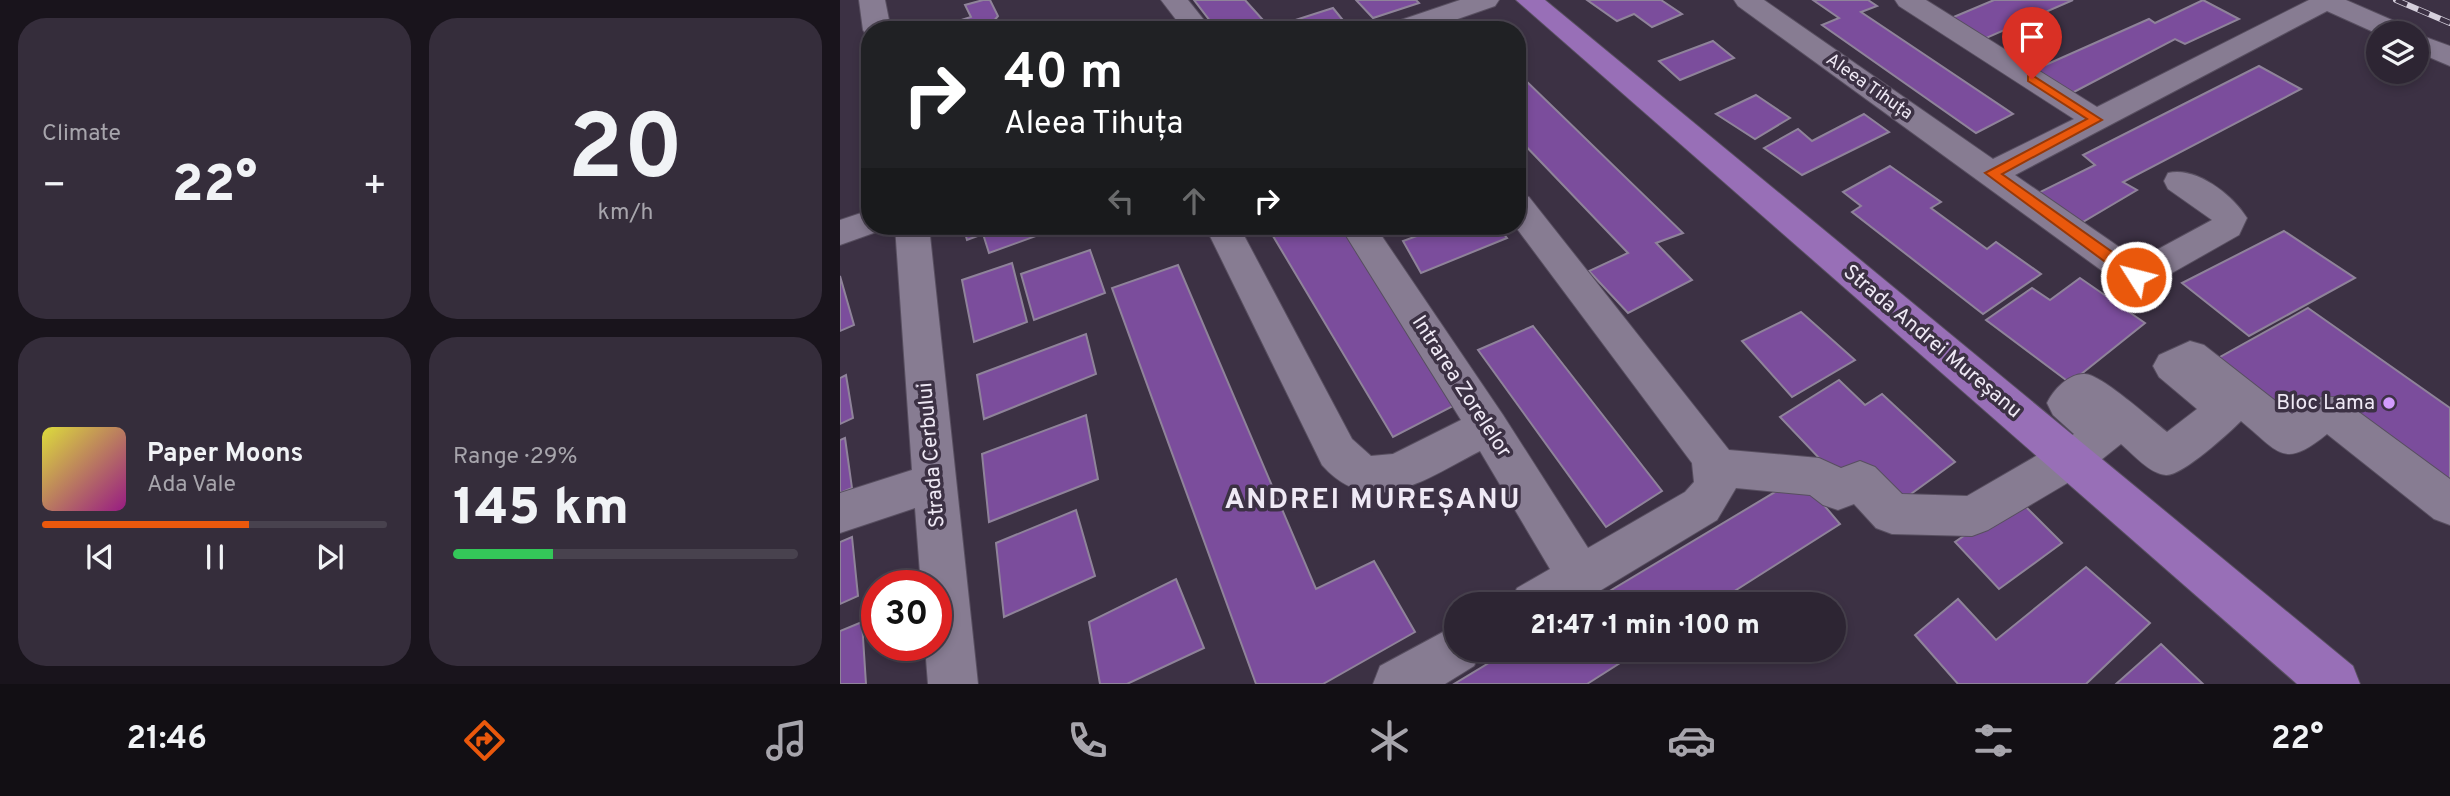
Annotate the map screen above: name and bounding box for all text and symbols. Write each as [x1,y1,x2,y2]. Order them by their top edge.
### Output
pin [2002,7,2062,79]
icon: arrive [2013,18,2051,56]
map controls [2366,21,2429,84]
button: layers [2366,21,2429,84]
text: 40 m [1004,44,1123,106]
icon: right [889,49,980,140]
street label: Aleea Tihuța [1821,49,1917,125]
text: 20 [568,96,683,211]
text: Aleea Tihuța [1004,105,1183,145]
text: Climate [42,120,121,149]
text: 22° [172,154,257,220]
text: − [42,163,67,212]
text: + [362,163,387,212]
icon: left [1102,182,1140,220]
icon: ahead [1175,182,1213,220]
icon: right [1248,182,1286,220]
text: km/h [598,199,653,228]
position arrow [2099,240,2173,314]
street label: Strada Andrei Mureșanu [1837,259,2027,425]
street label: Intrarea Zorelelor [1405,311,1517,463]
street label: Strada Cerbului [912,381,952,529]
place label: Bloc Lama [2276,390,2375,417]
marker: Bloc Lama [2381,395,2397,411]
text: Paper Moons [147,438,303,471]
text: Range · 29% [453,443,578,472]
text: Ada Vale [147,471,236,500]
text: 145 km [453,477,629,543]
district label: ANDREI MUREȘANU [1225,483,1522,519]
icon: previous [81,538,119,576]
icon: pause [196,538,234,576]
icon: next [311,538,349,576]
speed limit sign: 30 [861,570,952,661]
text: 21:47 · 1 min · 100 m [1530,610,1760,643]
icon: directions [460,716,509,765]
icon: music [762,716,811,765]
icon: phone [1063,716,1112,765]
icon: climate [1365,716,1414,765]
icon: car [1667,716,1716,765]
icon: filters [1969,716,2018,765]
text: 21:46 [126,720,207,760]
text: 22° [2271,720,2324,760]

